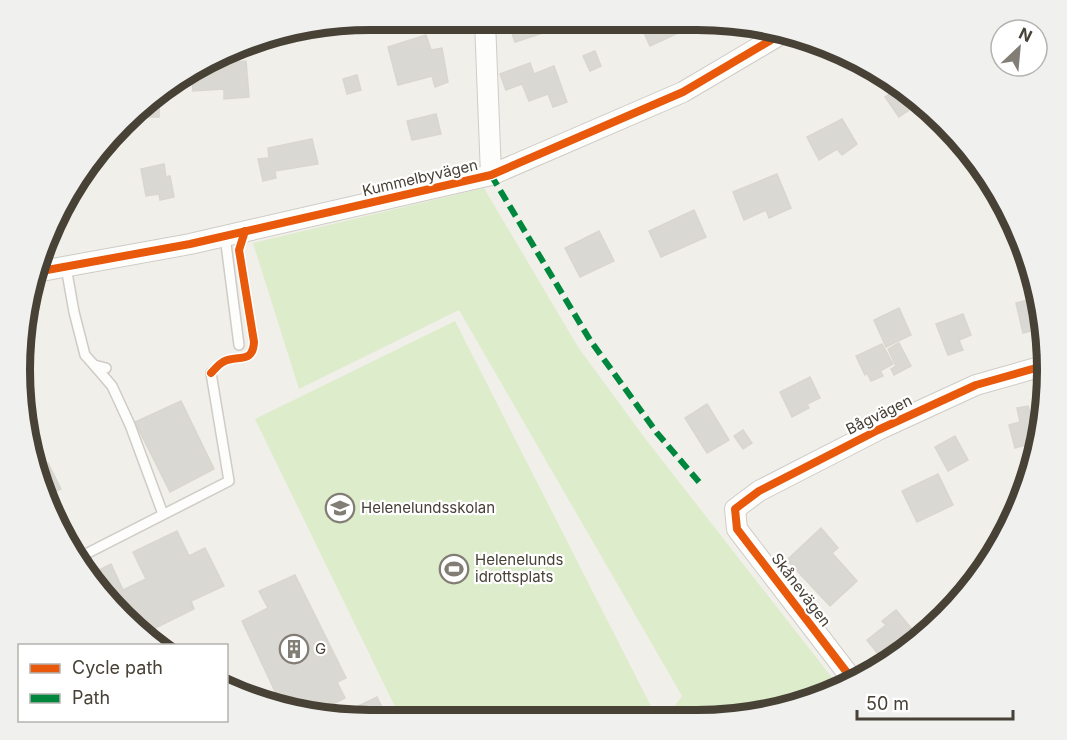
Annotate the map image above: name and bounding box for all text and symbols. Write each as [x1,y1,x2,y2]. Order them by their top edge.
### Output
north arrow [989,18,1049,78]
text: N [1016,23,1035,46]
street label: Kummelbyvägen [360,155,480,200]
street label: Bågvägen [843,390,915,439]
school or university icon: Helenelundsskolan [324,492,356,524]
place label: Helenelundsskolan [361,498,495,517]
street label: Skånevägen [768,549,835,630]
place label: Helenelunds idrottsplats [475,550,563,586]
sports icon: Helenelunds idrottsplats [438,553,470,585]
building icon: G [278,633,310,665]
place label: G [315,639,326,658]
legend [18,644,228,722]
text: Cycle path [72,657,163,678]
scale bar [857,683,1013,721]
text: Path [72,687,110,708]
text: 50 m [866,693,909,714]

